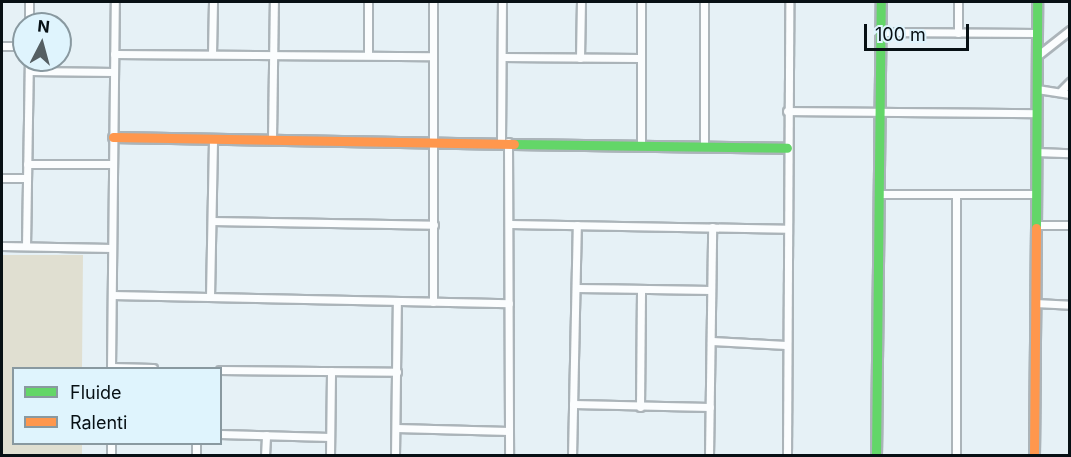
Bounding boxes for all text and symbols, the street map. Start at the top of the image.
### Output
north arrow [12,12,72,72]
scale bar [867,12,972,50]
text: N [37,16,51,37]
text: 100 m [875,24,926,45]
legend [12,367,222,445]
text: Fluide [70,382,122,403]
text: Ralenti [70,412,127,433]

